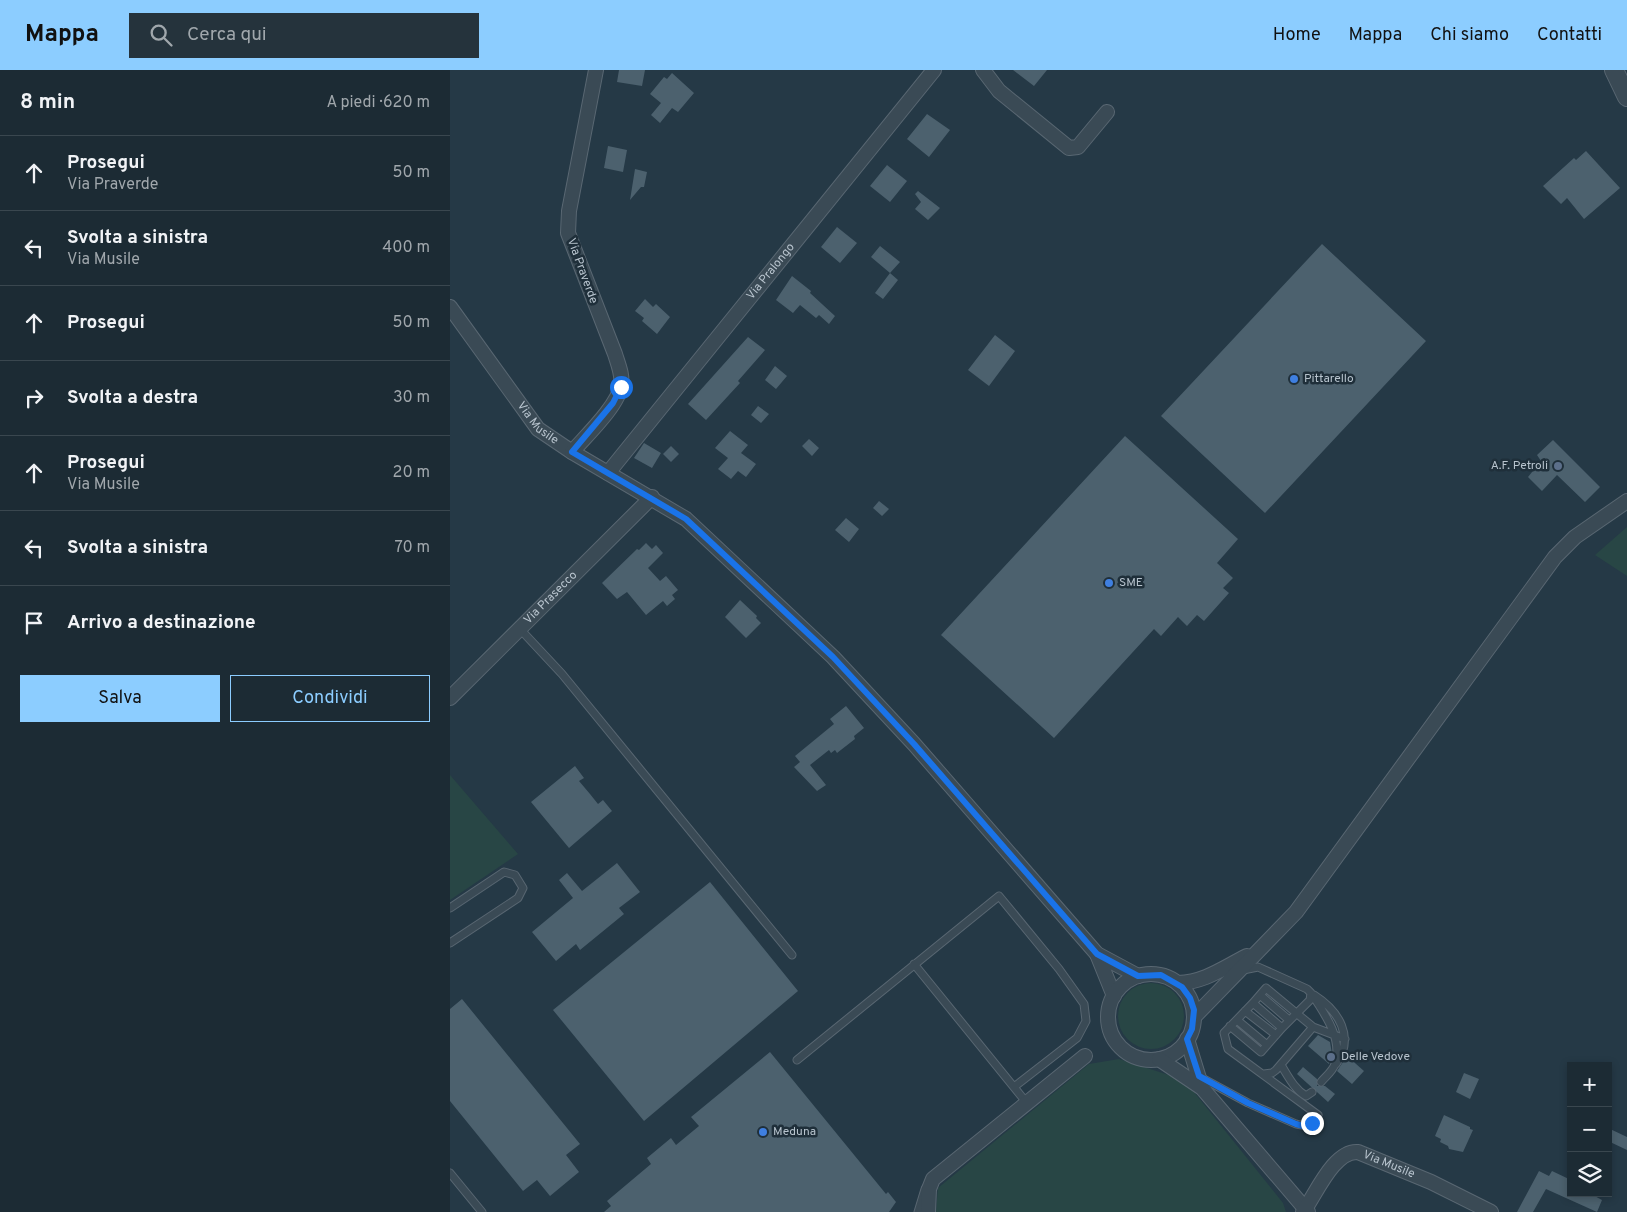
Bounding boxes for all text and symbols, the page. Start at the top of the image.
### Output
search box [129,13,479,58]
text: Mappa [25,20,99,50]
icon: search [147,21,175,49]
text: Cerca qui [187,23,267,47]
text: Home [1273,24,1321,47]
text: Mappa [1349,24,1402,47]
text: Chi siamo [1430,24,1509,47]
text: Contatti [1537,24,1602,47]
text: 8 min [20,89,75,116]
text: A piedi · 620 m [327,93,430,113]
text: Prosegui [67,151,145,175]
icon: ahead [20,159,48,187]
text: 50 m [393,163,430,183]
text: Via Praverde [67,175,158,195]
text: Svolta a sinistra [67,226,208,250]
icon: left [20,234,48,262]
street label: Via Praverde [563,236,601,306]
text: 400 m [382,238,430,258]
street label: Via Pralongo [743,240,799,303]
text: Via Musile [67,250,140,270]
icon: ahead [20,309,48,337]
text: Prosegui [67,311,145,335]
text: 50 m [393,313,430,333]
place label: Pittarello [1304,371,1354,387]
marker: Pittarello [1288,373,1300,385]
route start [610,376,633,399]
icon: right [20,384,48,412]
text: Svolta a destra [67,386,198,410]
text: 30 m [393,388,430,408]
street label: Via Musile [513,399,562,448]
text: Prosegui [67,451,145,475]
place label: A.F. Petroli [1491,458,1548,474]
icon: ahead [20,459,48,487]
marker: A.F. Petroli [1552,460,1564,472]
text: 20 m [393,463,430,483]
text: Via Musile [67,475,140,495]
icon: left [20,534,48,562]
text: Svolta a sinistra [67,536,208,560]
text: 70 m [395,538,430,558]
street label: Via Prasecco [520,567,581,628]
place label: SME [1119,575,1143,591]
marker: SME [1103,577,1115,589]
icon: arrive [20,609,48,637]
text: Arrivo a destinazione [67,611,256,635]
button: Salva [20,675,220,722]
button: Condividi [230,675,430,722]
place label: Delle Vedove [1341,1049,1410,1065]
marker: Delle Vedove [1325,1051,1337,1063]
map controls [1567,1062,1612,1197]
button: + [1567,1062,1612,1107]
button: − [1567,1107,1612,1152]
route end [1301,1112,1324,1135]
place label: Meduna [773,1124,816,1140]
marker: Meduna [757,1126,769,1138]
street label: Via Musile [1360,1147,1417,1182]
button: layers [1567,1152,1612,1197]

